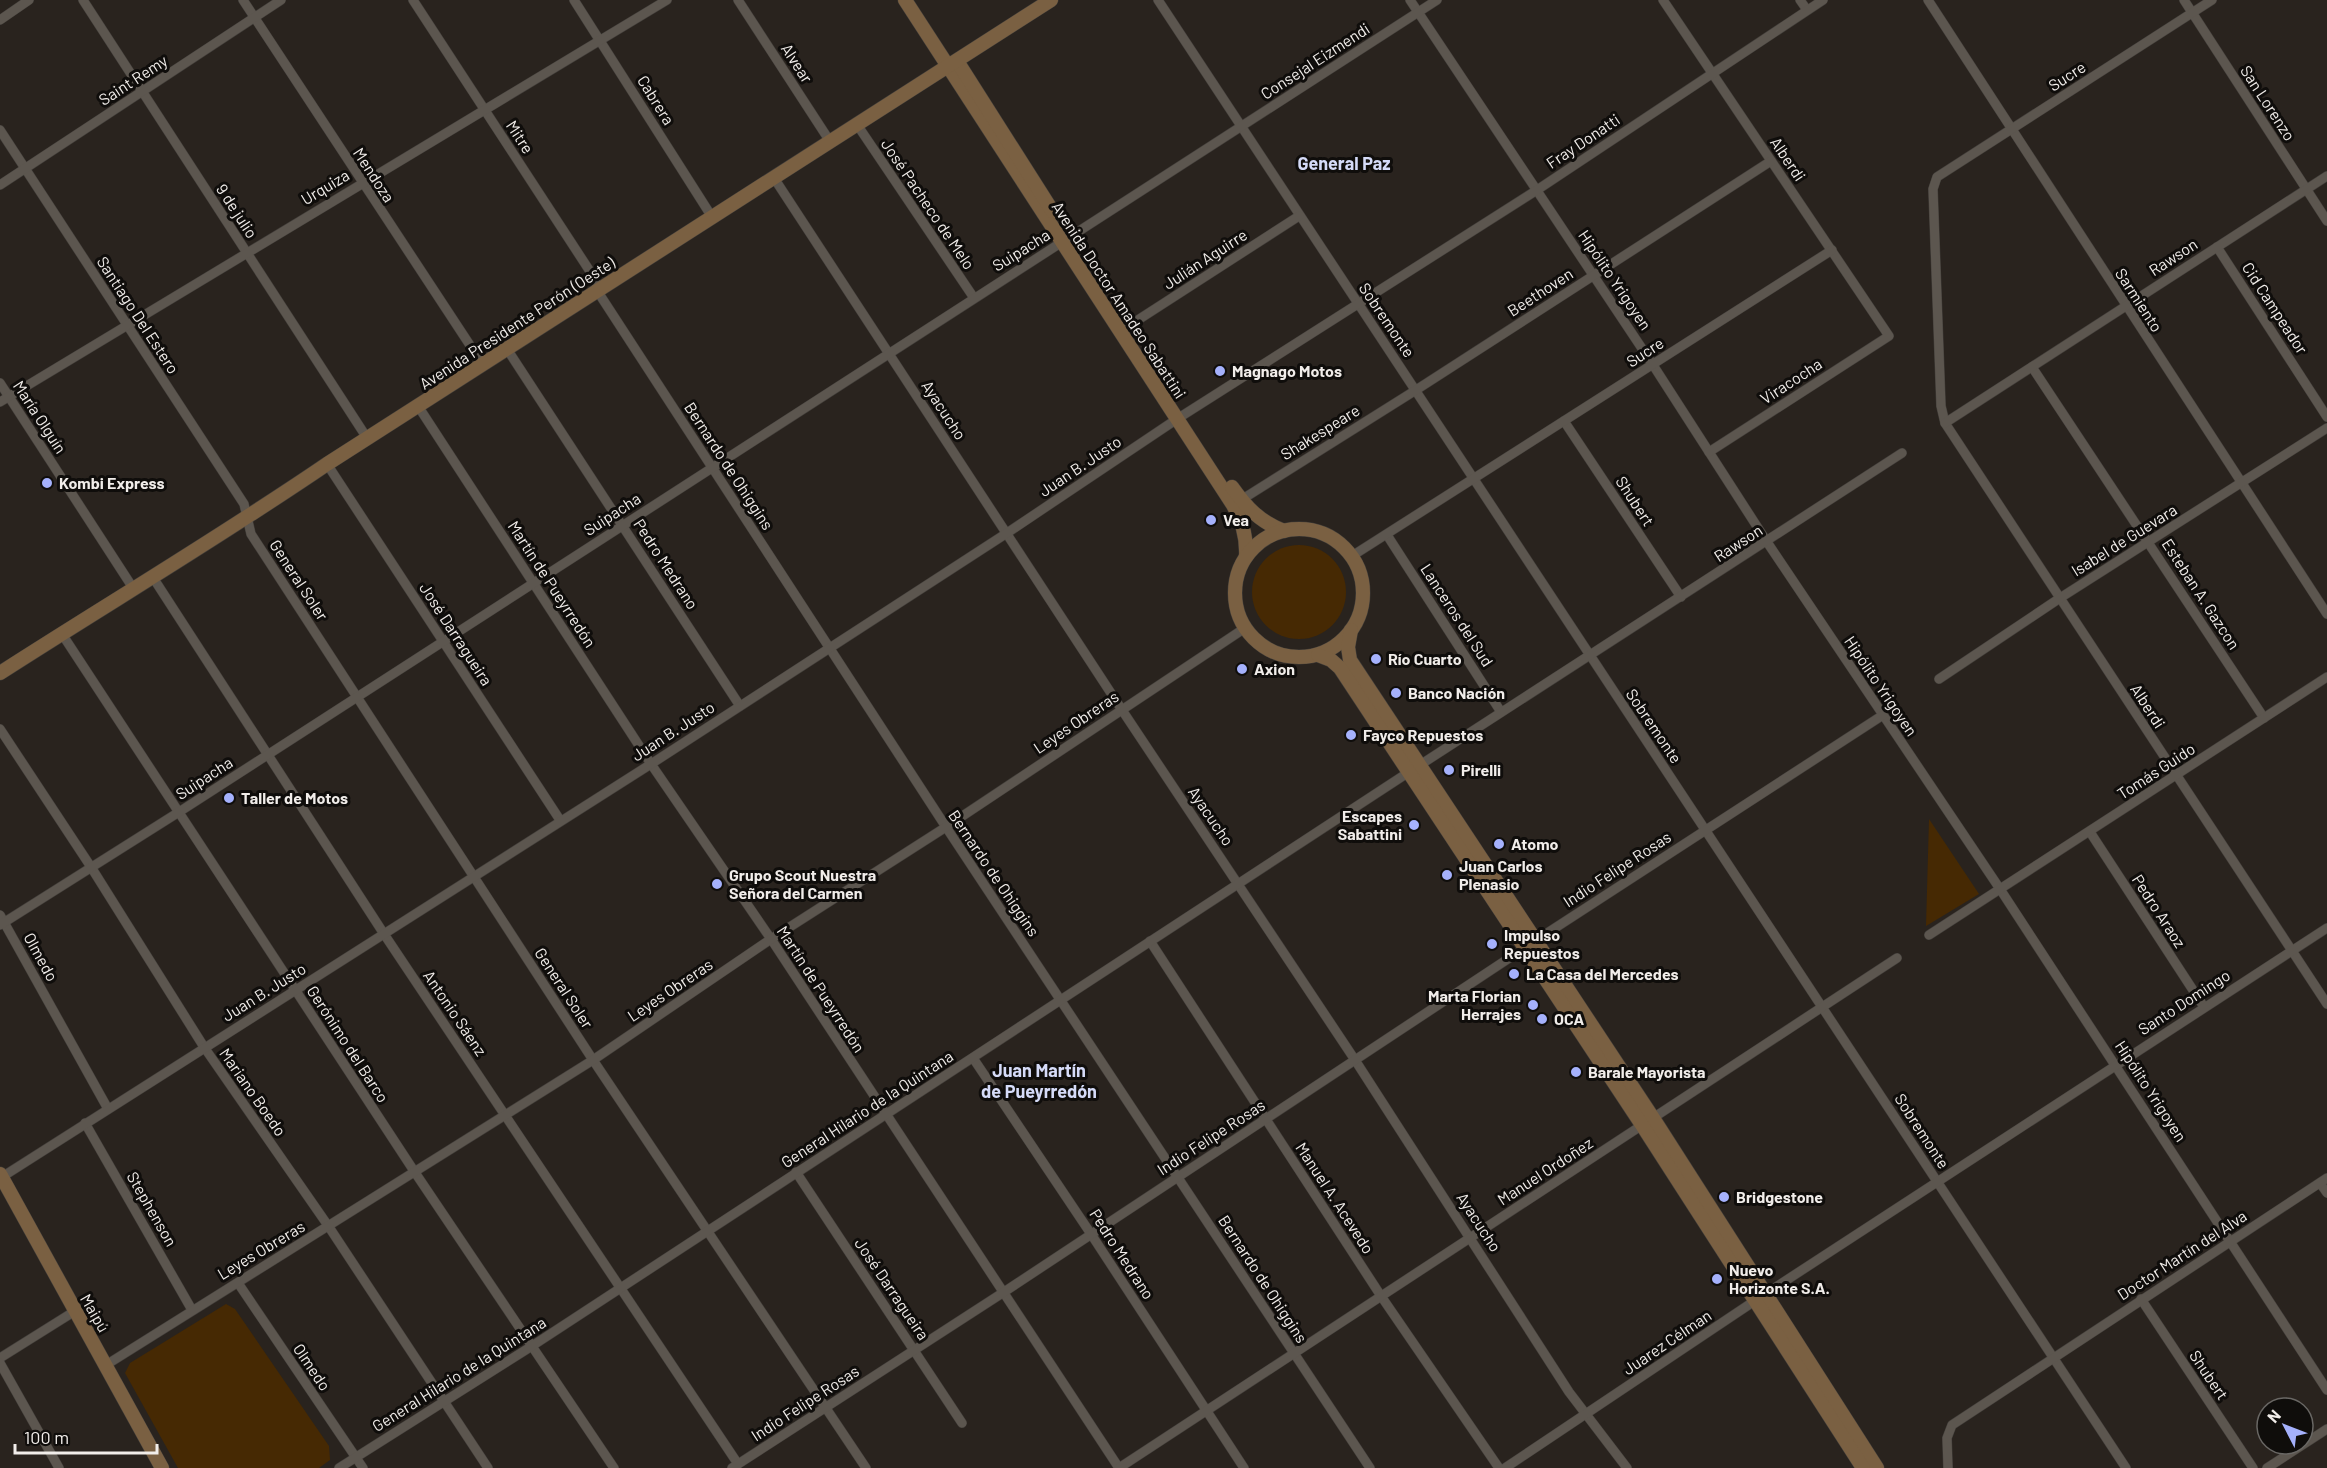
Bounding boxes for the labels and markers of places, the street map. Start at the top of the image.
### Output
place label: Magnago Motos [1232,361,1342,380]
marker: Magnago Motos [1213,364,1227,378]
place label: Kombi Express [59,473,165,492]
marker: Kombi Express [40,476,54,490]
place label: Vea [1223,510,1249,529]
marker: Vea [1204,513,1218,527]
place label: Río Cuarto [1388,649,1462,668]
marker: Río Cuarto [1369,652,1383,666]
place label: Axion [1254,659,1295,678]
marker: Axion [1235,662,1249,676]
place label: Banco Nación [1408,683,1505,702]
marker: Banco Nación [1389,686,1403,700]
place label: Fayco Repuestos [1363,725,1483,744]
marker: Fayco Repuestos [1344,728,1358,742]
place label: Pirelli [1461,760,1501,779]
marker: Pirelli [1442,763,1456,777]
place label: Taller de Motos [241,788,348,807]
marker: Taller de Motos [222,791,236,805]
place label: Escapes Sabattini [1338,806,1402,843]
marker: Escapes Sabattini [1407,818,1421,832]
place label: Atomo [1511,834,1558,853]
marker: Atomo [1492,837,1506,851]
place label: Juan Carlos Plenasio [1459,856,1543,893]
place label: Grupo Scout Nuestra Señora del Carmen [729,865,876,902]
marker: Juan Carlos Plenasio [1440,868,1454,882]
marker: Grupo Scout Nuestra Señora del Carmen [710,877,724,891]
place label: Impulso Repuestos [1504,925,1580,962]
marker: Impulso Repuestos [1485,937,1499,951]
place label: La Casa del Mercedes [1526,964,1679,983]
marker: La Casa del Mercedes [1507,967,1521,981]
place label: Marta Florian Herrajes [1428,986,1521,1023]
marker: Marta Florian Herrajes [1526,998,1540,1012]
place label: OCA [1554,1009,1584,1028]
marker: OCA [1535,1012,1549,1026]
place label: Barale Mayorista [1588,1062,1706,1081]
marker: Barale Mayorista [1569,1065,1583,1079]
place label: Bridgestone [1736,1187,1823,1206]
marker: Bridgestone [1717,1190,1731,1204]
place label: Nuevo Horizonte S.A. [1729,1260,1830,1297]
marker: Nuevo Horizonte S.A. [1710,1272,1724,1286]

